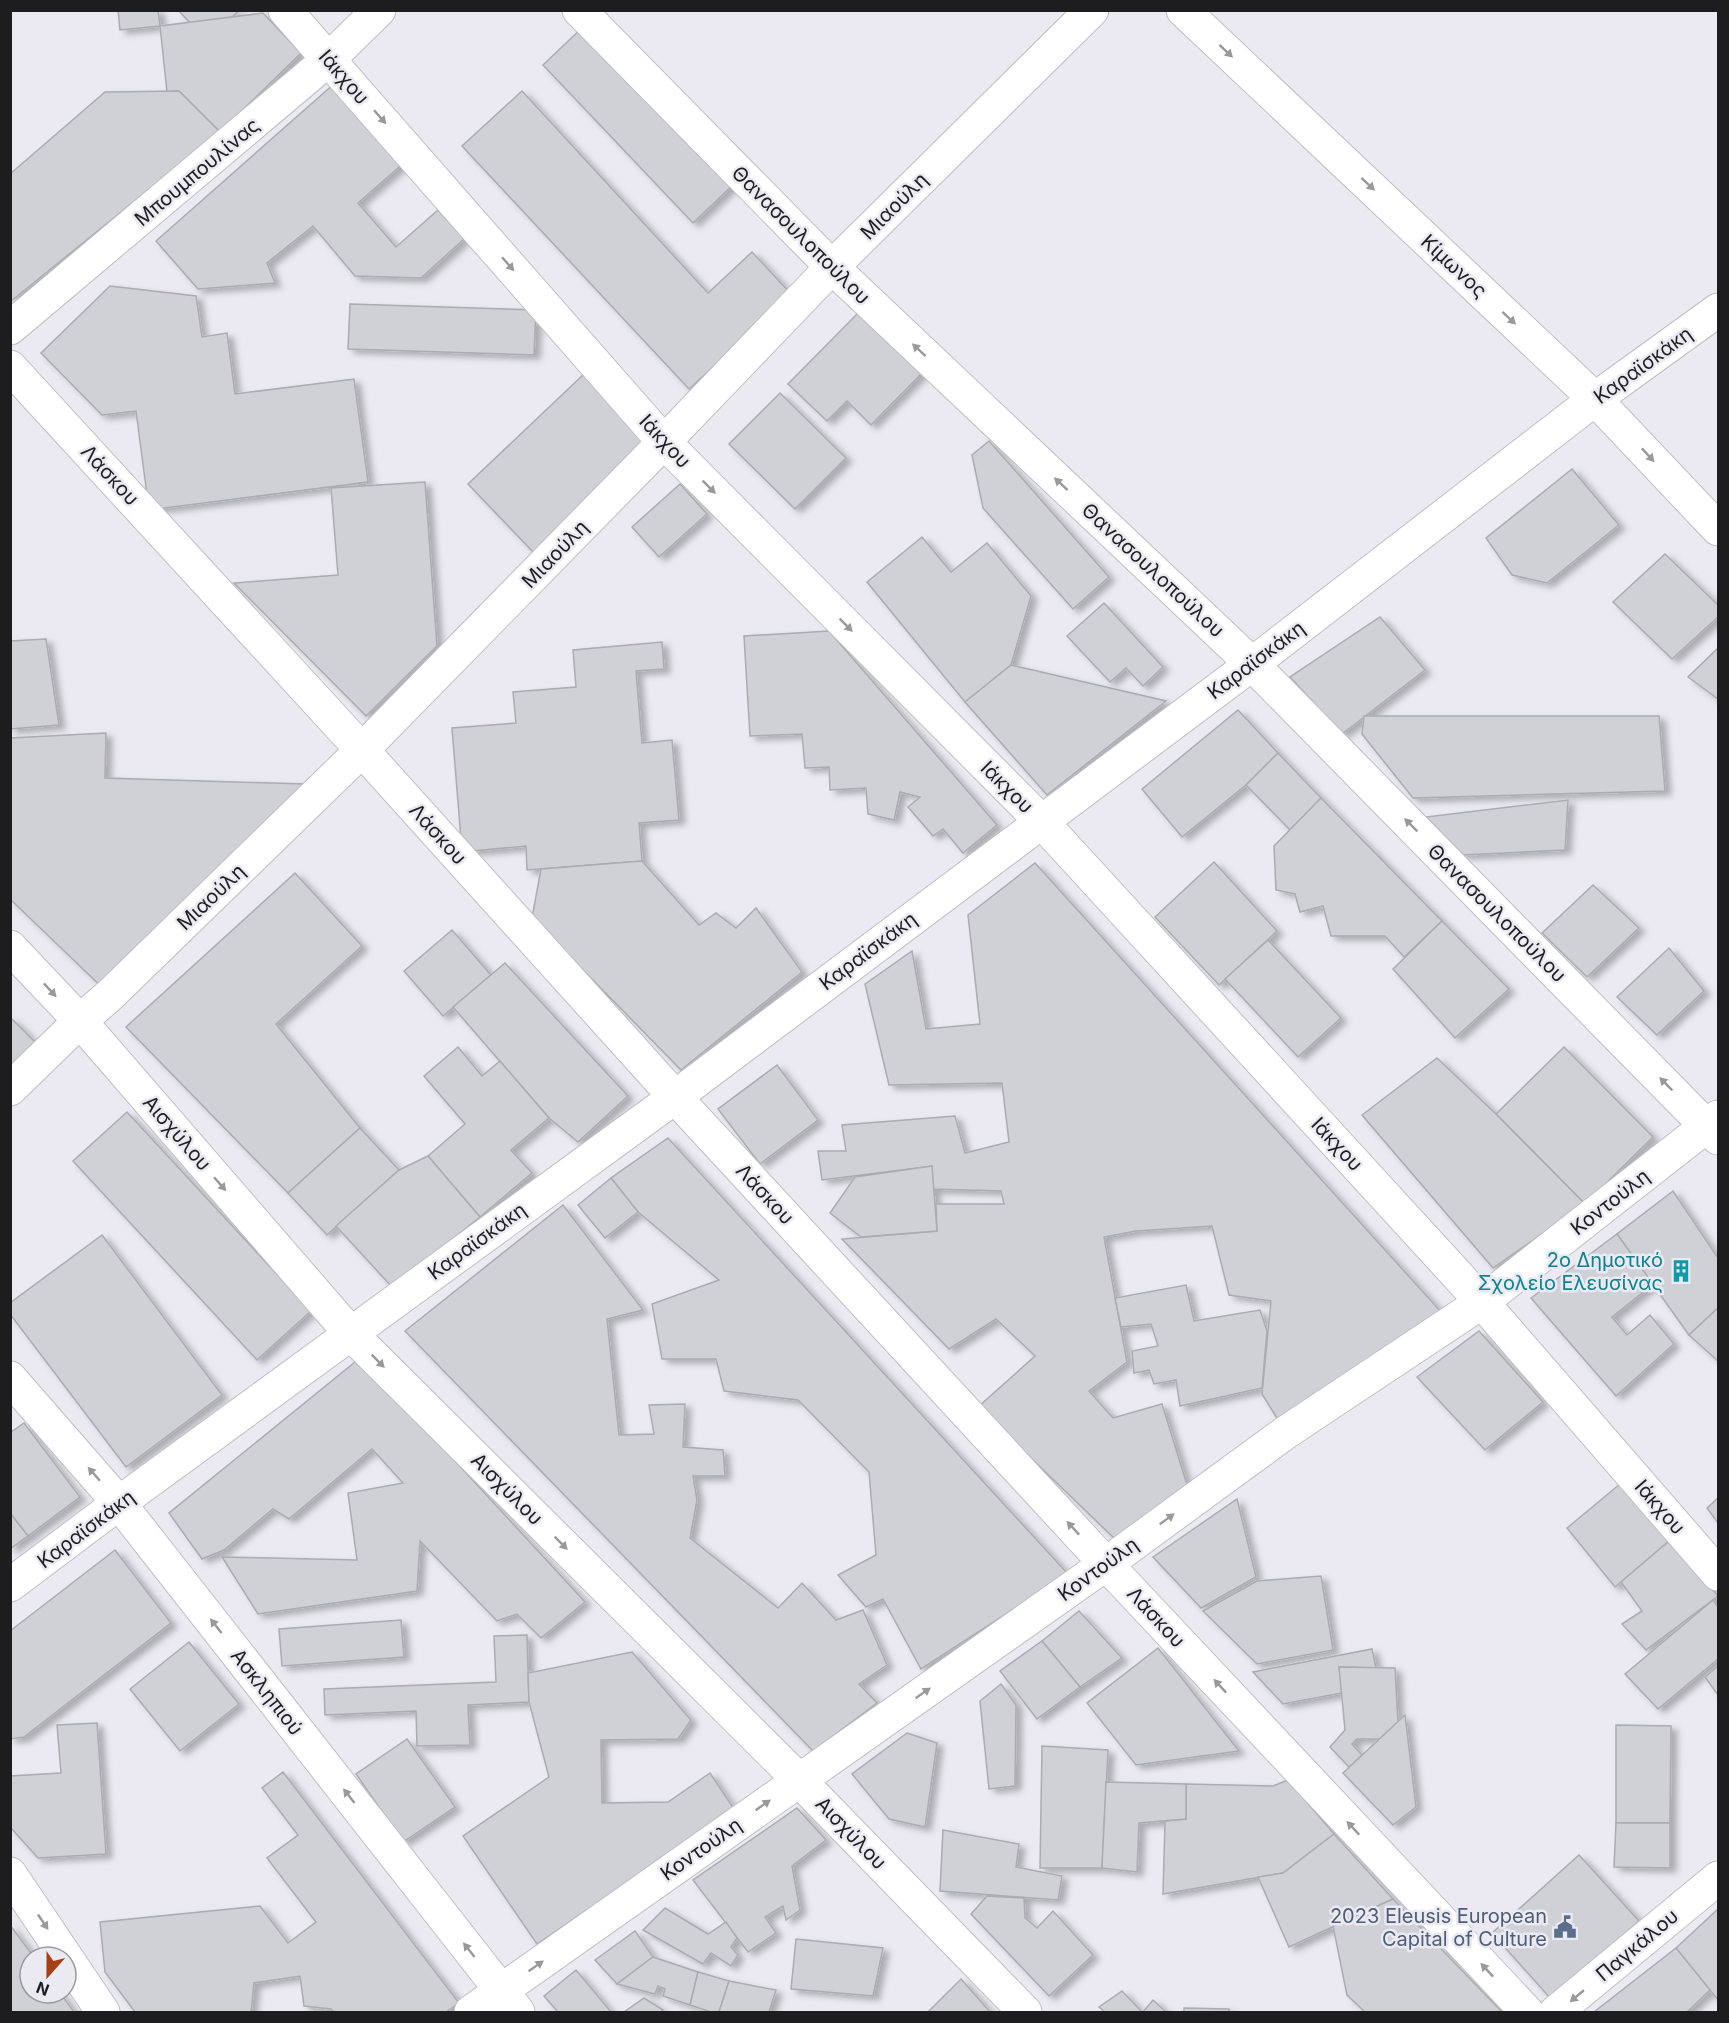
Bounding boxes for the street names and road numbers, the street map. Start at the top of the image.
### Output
street label: Ιάκχου [314,45,374,109]
street label: Μπουμπουλίνας [130,113,264,231]
street label: Θανασουλοπούλου [727,161,875,309]
street label: Μιαούλη [855,167,933,245]
street label: Κίμωνος [1416,229,1492,303]
street label: Καραϊσκάκη [1589,321,1697,409]
street label: Ιάκχου [634,409,696,473]
street label: Λάσκου [76,440,144,510]
street label: Θανασουλοπούλου [1077,498,1229,642]
street label: Μιαούλη [517,515,593,593]
street label: Καραϊσκάκη [1203,616,1309,704]
street label: Ιάκχου [976,756,1038,818]
street label: Λάσκου [404,799,472,869]
street label: Θανασουλοπούλου [1423,839,1571,987]
street label: Μιαούλη [172,859,250,935]
street label: Καραϊσκάκη [815,907,921,995]
street label: Αισχύλου [138,1091,216,1175]
street label: Ιάκχου [1306,1112,1368,1176]
street label: Λάσκου [731,1159,799,1229]
street label: Κοντούλη [1566,1164,1654,1240]
street label: Καραϊσκάκη [423,1197,531,1285]
street label: Αισχύλου [466,1448,548,1530]
street label: Ιάκχου [1630,1475,1690,1539]
street label: Καραϊσκάκη [33,1485,139,1573]
street label: Κοντούλη [1053,1532,1143,1606]
street label: Λάσκου [1122,1582,1190,1652]
street label: Ασκληπιού [226,1644,308,1740]
street label: Αισχύλου [811,1792,891,1874]
street label: Κοντούλη [656,1812,746,1886]
street label: Παγκάλου [1591,1904,1683,1986]

